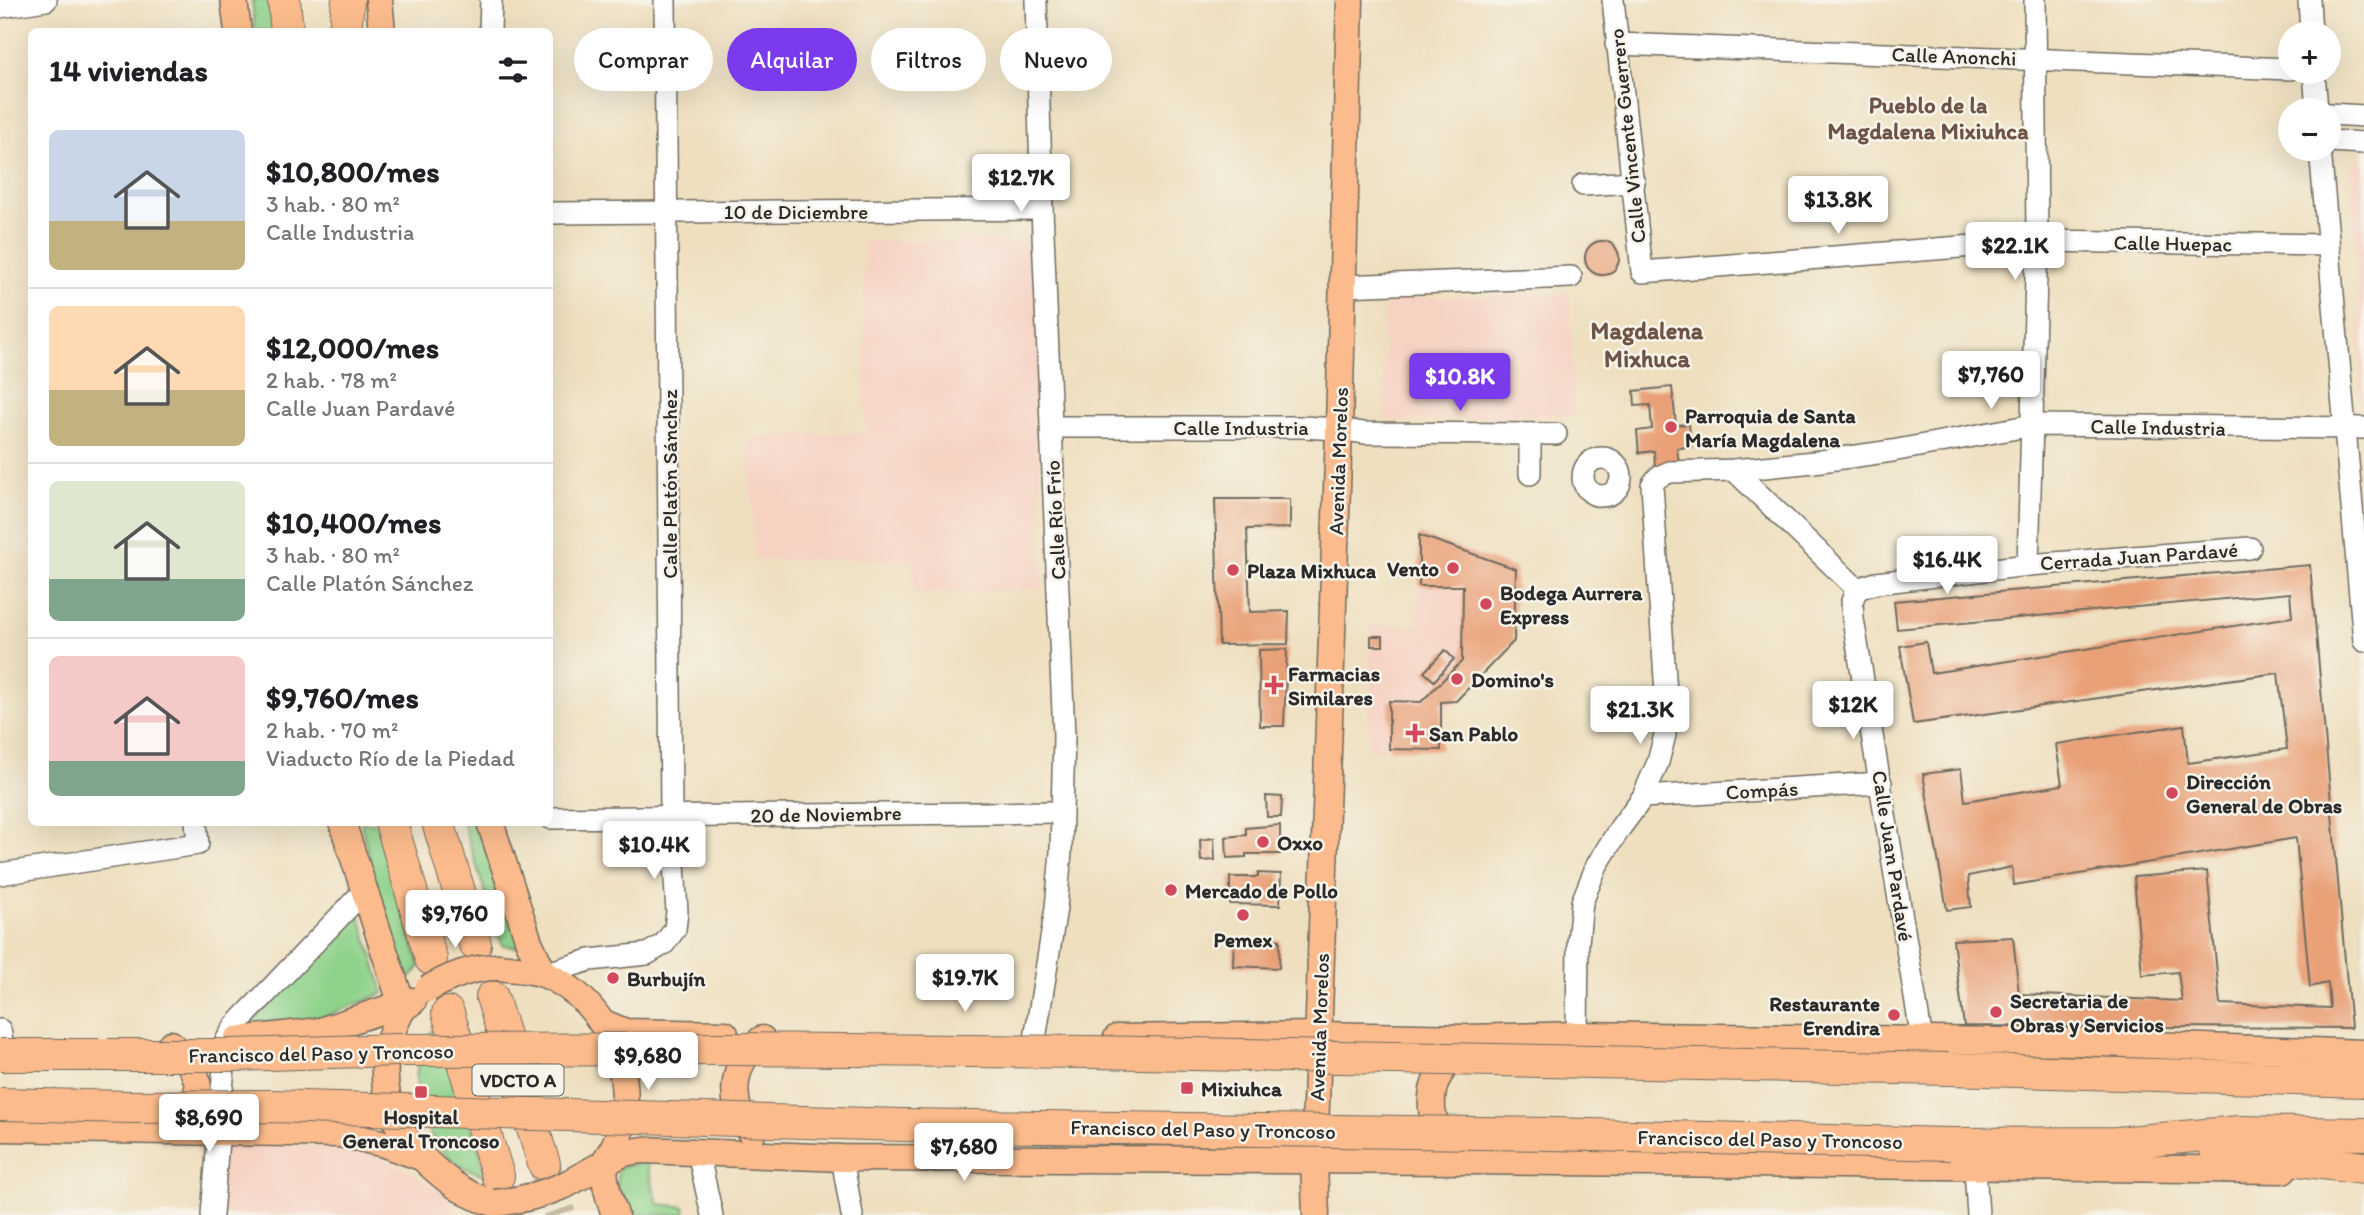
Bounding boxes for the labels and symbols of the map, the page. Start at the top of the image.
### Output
street label: Calle Vincente Guerrero [1603,27,1651,245]
street label: Calle Anonchi [1891,41,2017,71]
district label: Pueblo de la Magdalena Mixiuhca [1828,91,2029,145]
pin: $12.7K [964,154,1078,214]
pin: $13.8K [1781,176,1895,236]
street label: 10 de Diciembre [724,199,868,224]
pin: $22.1K [1958,222,2072,282]
street label: Calle Huepac [2114,229,2233,257]
district label: Magdalena Mixhuca [1591,316,1704,373]
pin: $7,760 [1934,352,2048,411]
pin: $10.8K [1403,354,1517,413]
street label: Avenida Morelos [1323,387,1353,535]
street label: Calle Platón Sánchez [657,389,682,579]
place label: Parroquia de Santa María Magdalena [1685,403,1856,453]
street label: Calle Industria [2090,413,2226,441]
street label: Calle Industria [1173,415,1309,440]
marker: Parroquia de Santa María Magdalena [1663,419,1679,435]
street label: Calle Río Frío [1039,459,1071,581]
pin: $16.4K [1890,536,2004,596]
street label: Cerrada Juan Pardavé [2039,537,2239,575]
place label: Vento [1387,556,1439,581]
place label: Plaza Mixhuca [1247,558,1377,583]
marker: Vento [1445,560,1461,576]
marker: Plaza Mixhuca [1225,562,1241,578]
place label: Bodega Aurrera Express [1500,580,1644,630]
marker: Bodega Aurrera Express [1478,596,1494,612]
place label: Farmacias Similares [1288,661,1380,710]
place label: Domino's [1471,667,1554,692]
marker: Domino's [1449,671,1465,687]
marker: Farmacias Similares [1266,677,1282,693]
pin: $12K [1812,682,1894,741]
pin: $21.3K [1583,686,1697,746]
place label: San Pablo [1429,721,1519,746]
marker: San Pablo [1407,725,1423,741]
street label: Calle Juan Pardavé [1867,769,1919,943]
place label: Dirección General de Obras [2186,769,2342,818]
street label: Compás [1725,776,1799,804]
marker: Dirección General de Obras [2164,785,2180,801]
street label: 20 de Noviembre [750,800,902,828]
pin: $10.4K [597,822,711,881]
place label: Oxxo [1277,830,1323,855]
marker: Oxxo [1255,834,1271,850]
place label: Mercado de Pollo [1185,878,1338,903]
marker: Mercado de Pollo [1163,882,1179,898]
pin: $9,760 [398,890,512,950]
marker: Pemex [1235,907,1251,923]
place label: Pemex [1214,927,1273,952]
street label: Avenida Morelos [1304,953,1334,1101]
pin: $19.7K [908,954,1022,1014]
place label: Burbujín [627,966,705,992]
marker: Burbujín [605,970,621,986]
place label: Secretaria de Obras y Servicios [2010,988,2164,1038]
place label: Restaurante Erendira [1769,991,1881,1040]
marker: Secretaria de Obras y Servicios [1988,1004,2004,1020]
marker: Restaurante Erendira [1886,1007,1902,1023]
pin: $9,680 [591,1032,705,1092]
street label: Francisco del Paso y Troncoso [188,1038,454,1068]
road number: VDCTO A [472,1064,564,1096]
place label: Mixiuhca [1201,1076,1283,1101]
marker: Mixiuhca [1179,1080,1195,1096]
marker: Hospital General Troncoso [413,1084,429,1100]
pin: $8,690 [152,1094,266,1154]
place label: Hospital General Troncoso [343,1104,500,1153]
street label: Francisco del Paso y Troncoso [1070,1114,1336,1144]
pin: $7,680 [907,1124,1021,1183]
street label: Francisco del Paso y Troncoso [1637,1124,1903,1154]

